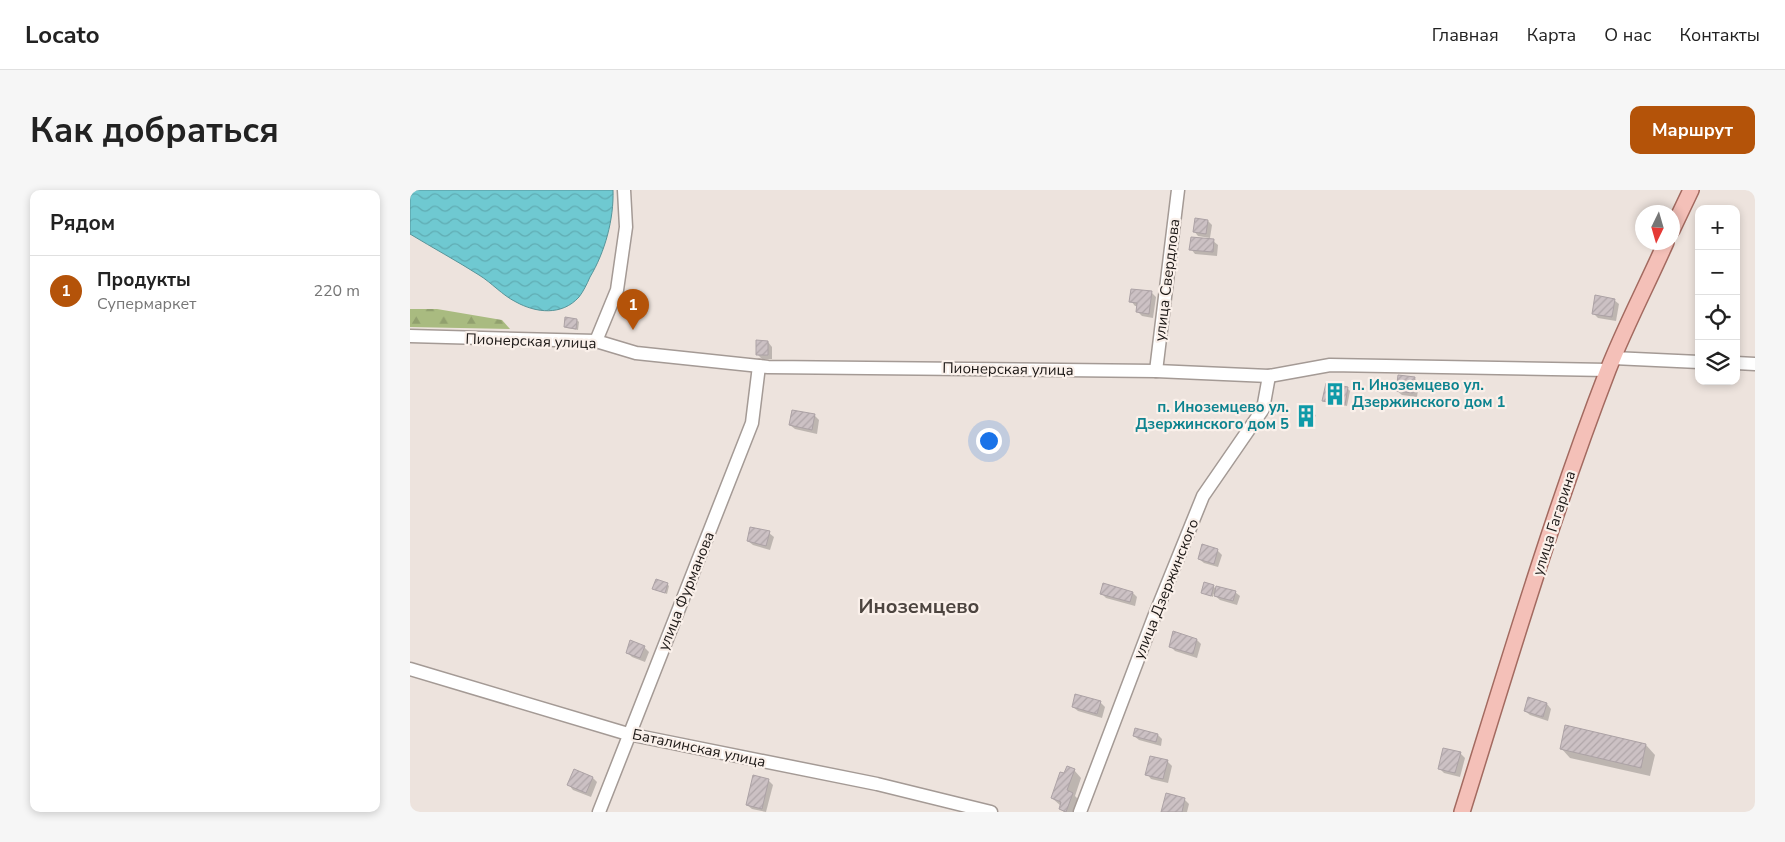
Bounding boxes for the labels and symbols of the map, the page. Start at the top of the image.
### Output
north arrow [1635,205,1680,250]
street label: улица Свердлова [1150,218,1184,342]
pin: 1 [617,289,649,330]
street label: Пионерская улица [465,329,597,353]
street label: Пионерская улица [942,358,1074,380]
place label: п. Иноземцево ул. Дзержинского дом 1 [1352,375,1506,412]
building icon: п. Иноземцево ул. Дзержинского дом 1 [1322,381,1348,407]
place label: п. Иноземцево ул. Дзержинского дом 5 [1135,397,1289,434]
building icon: п. Иноземцево ул. Дзержинского дом 5 [1293,403,1319,429]
your location [976,428,1002,454]
street label: улица Гагарина [1528,468,1580,578]
street label: улица Дзержинского [1129,516,1203,662]
street label: улица Фурманова [653,529,719,653]
district label: Иноземцево [859,593,979,620]
street label: Баталинская улица [631,724,767,772]

